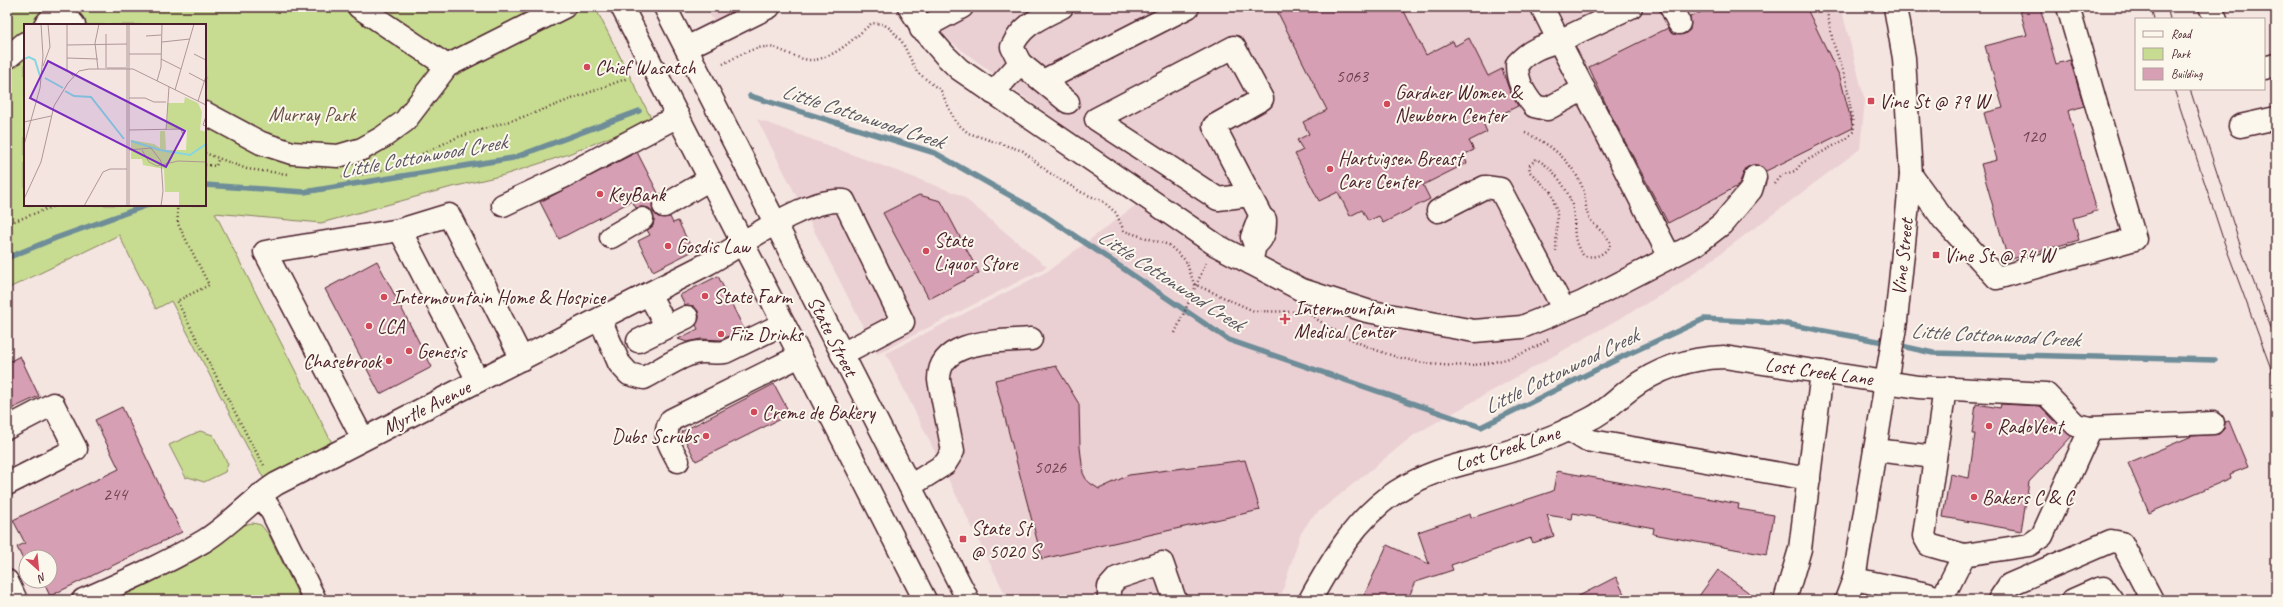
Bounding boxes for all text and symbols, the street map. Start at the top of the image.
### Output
legend [2135,18,2265,90]
inset map [24,24,206,206]
text: Road [2171,26,2193,42]
text: Park [2171,46,2192,62]
place label: Chief Wasatch [595,55,696,80]
marker: Chief Wasatch [582,62,592,72]
house number: 5063 [1336,65,1370,87]
text: Building [2171,66,2203,82]
water label: Little Cottonwood Creek [779,78,950,155]
place label: Gardner Women & Newborn Center [1395,80,1524,128]
place label: Vine St @ 79 W [1879,89,1993,114]
marker: Vine St @ 79 W [1866,96,1876,106]
marker: Gardner Women & Newborn Center [1382,99,1392,109]
park label: Murray Park [269,102,357,127]
house number: 120 [2021,125,2047,147]
water label: Little Cottonwood Creek [338,128,511,183]
place label: Hartvigsen Breast Care Center [1338,146,1465,194]
marker: Hartvigsen Breast Care Center [1325,164,1335,174]
place label: KeyBank [608,182,667,207]
marker: KeyBank [595,189,605,199]
street label: Vine Street [1886,215,1919,297]
water label: Little Cottonwood Creek [1093,223,1251,339]
place label: State Liquor Store [934,228,1019,276]
place label: Gosdis Law [676,234,752,259]
marker: Gosdis Law [663,241,673,251]
place label: Vine St @ 74 W [1944,243,2058,268]
marker: State Liquor Store [921,246,931,256]
marker: Vine St @ 74 W [1931,250,1941,260]
place label: State Farm [713,284,794,309]
place label: Intermountain Home & Hospice [392,285,607,310]
marker: State Farm [700,291,710,301]
marker: Intermountain Home & Hospice [379,292,389,302]
street label: State Street [802,292,864,383]
place label: Intermountain Medical Center [1294,296,1397,344]
marker: Intermountain Medical Center [1279,313,1291,325]
place label: LCA [377,314,405,339]
water label: Little Cottonwood Creek [1910,318,2083,353]
marker: LCA [364,321,374,331]
water label: Little Cottonwood Creek [1480,321,1645,420]
place label: Fiiz Drinks [729,322,805,347]
marker: Fiiz Drinks [716,329,726,339]
place label: Genesis [417,339,468,364]
marker: Genesis [404,346,414,356]
place label: Chasebrook [303,349,383,374]
street label: Lost Creek Lane [1763,352,1876,392]
marker: Chasebrook [384,356,394,366]
street label: Myrtle Avenue [378,374,476,440]
place label: Creme de Bakery [762,400,877,425]
marker: Creme de Bakery [749,407,759,417]
place label: RadoVent [1997,414,2066,439]
street label: Lost Creek Lane [1452,419,1564,477]
marker: RadoVent [1984,421,1994,431]
place label: Dubs Scrubs [612,424,700,449]
marker: Dubs Scrubs [701,431,711,441]
house number: 5026 [1034,456,1067,478]
house number: 244 [103,483,129,505]
place label: Bakers C & C [1982,485,2076,510]
marker: Bakers C & C [1969,492,1979,502]
place label: State St @ 5020 S [971,516,1044,564]
marker: State St @ 5020 S [958,534,968,544]
north arrow [18,549,58,589]
text: N [34,570,49,587]

